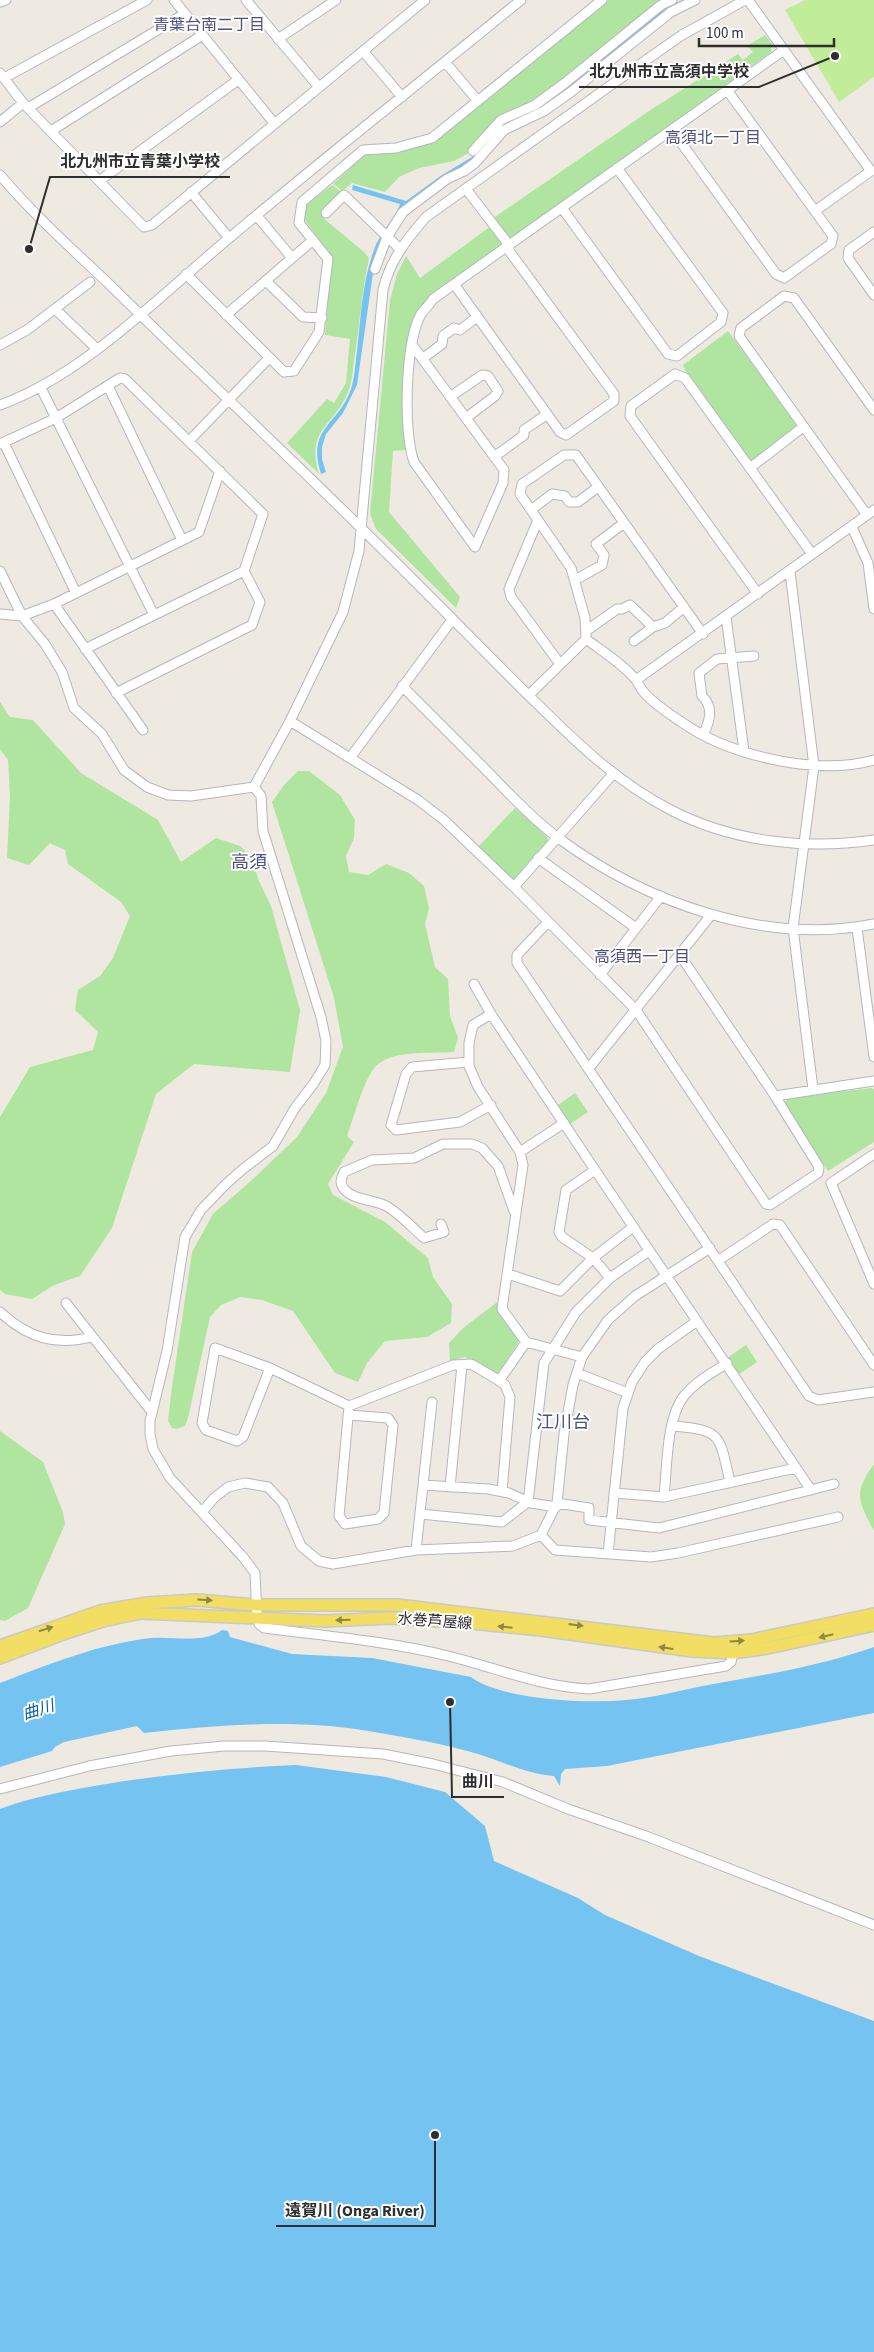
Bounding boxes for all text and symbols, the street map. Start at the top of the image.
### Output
district label: 青葉台南二丁目 [153,14,265,36]
scale bar [699,15,834,47]
text: 100 m [706,23,744,44]
callout: 北九州市立高須中学校 [579,56,759,87]
text: 北九州市立高須中学校 [589,61,749,83]
district label: 高須北一丁目 [665,127,761,149]
callout: 北九州市立青葉小学校 [50,146,230,177]
text: 北九州市立青葉小学校 [60,151,220,173]
district label: 高須 [231,850,267,875]
district label: 高須西一丁目 [594,946,690,968]
district label: 江川台 [536,1410,590,1435]
one-way arrow [197,1597,213,1605]
street label: 水巻芦屋線 [397,1608,473,1635]
one-way arrow [334,1616,350,1624]
one-way arrow [568,1621,584,1629]
one-way arrow [496,1623,512,1631]
one-way arrow [38,1624,53,1632]
one-way arrow [819,1632,834,1640]
one-way arrow [729,1637,745,1645]
one-way arrow [658,1644,674,1652]
water label: 曲川 [20,1694,59,1725]
callout: 曲川 [452,1766,504,1797]
text: 曲川 [462,1771,494,1793]
callout: 遠賀川 (Onga River) [276,2195,435,2226]
text: 遠賀川 (Onga River) [285,2200,425,2222]

